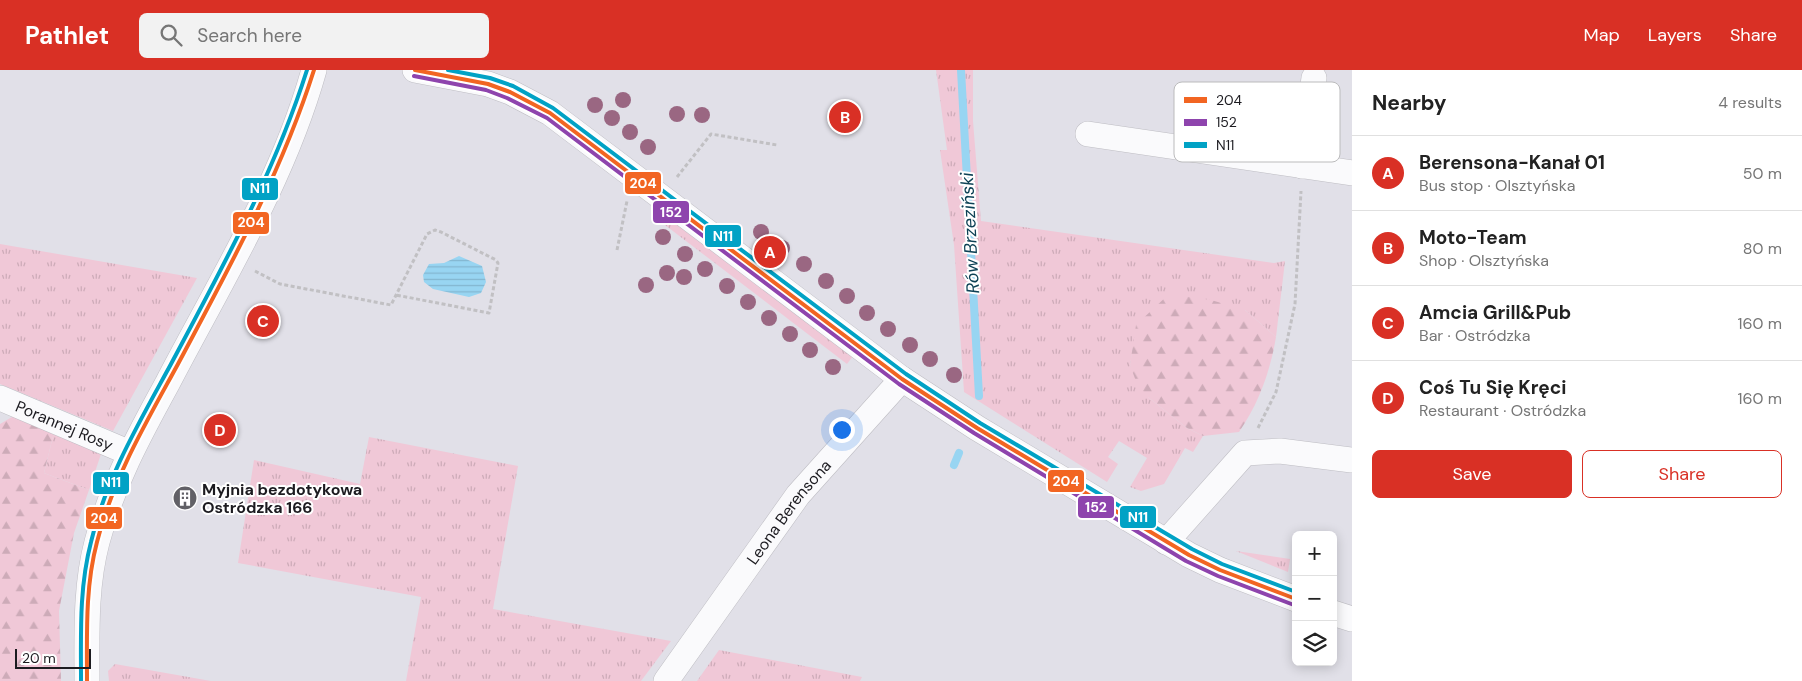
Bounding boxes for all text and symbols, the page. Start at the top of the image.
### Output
search box [139,13,489,58]
text: Pathlet [25,20,109,51]
icon: search [157,21,185,49]
text: Search here [197,23,302,48]
text: Map [1584,23,1620,47]
text: Layers [1648,23,1702,47]
text: Share [1730,23,1777,47]
legend [1174,82,1340,162]
text: Nearby [1372,89,1446,117]
text: 204 [1216,91,1242,109]
text: 4 results [1718,92,1782,113]
pin: B [829,98,861,136]
text: 152 [1216,113,1237,131]
text: N11 [1216,136,1234,154]
text: Berensona-Kanał 01 [1419,150,1605,175]
text: A [1382,163,1394,184]
text: 50 m [1743,163,1782,184]
line badge: 204 [624,171,662,195]
water label: Rów Brzeziński [955,171,985,294]
text: 204 [630,174,656,192]
text: Bus stop · Olsztyńska [1419,175,1575,196]
line badge: N11 [241,177,279,201]
text: N11 [250,179,270,197]
line badge: 152 [652,200,690,224]
text: 152 [660,203,682,221]
line badge: 204 [232,211,270,235]
text: 204 [238,213,264,231]
line badge: N11 [704,224,742,248]
text: Moto-Team [1419,225,1527,250]
text: N11 [713,227,733,245]
pin: A [754,233,786,271]
text: B [1383,238,1393,259]
text: 80 m [1743,238,1782,259]
text: Shop · Olsztyńska [1419,250,1549,271]
text: Amcia Grill&Pub [1419,300,1571,325]
pin: C [247,302,279,340]
text: C [1382,313,1394,334]
text: 160 m [1738,313,1782,334]
text: Bar · Ostródzka [1419,325,1530,346]
text: Coś Tu Się Kręci [1419,375,1567,400]
text: D [1382,388,1394,409]
text: 160 m [1738,388,1782,409]
street label: Porannej Rosy [12,396,116,456]
text: Restaurant · Ostródzka [1419,400,1586,421]
pin: D [204,411,236,449]
your location [829,417,855,443]
button: Save [1372,450,1572,498]
button: Share [1582,450,1782,498]
street label: Leona Berensona [742,455,836,569]
line badge: 204 [1047,469,1085,493]
line badge: N11 [92,471,130,495]
text: 204 [1053,472,1079,490]
text: N11 [101,473,121,491]
place label: Myjnia bezdotykowa Ostródzka 166 [202,479,362,518]
building icon: Myjnia bezdotykowa Ostródzka 166 [172,485,198,511]
line badge: 152 [1077,495,1115,519]
text: 152 [1085,498,1107,516]
line badge: N11 [1119,505,1157,529]
line badge: 204 [85,506,123,530]
text: N11 [1128,508,1148,526]
text: 204 [91,509,117,527]
map controls [1292,531,1337,666]
button: + [1292,531,1337,576]
button: − [1292,576,1337,621]
button: layers [1292,621,1337,666]
scale bar [15,646,91,669]
text: 20 m [22,649,56,667]

